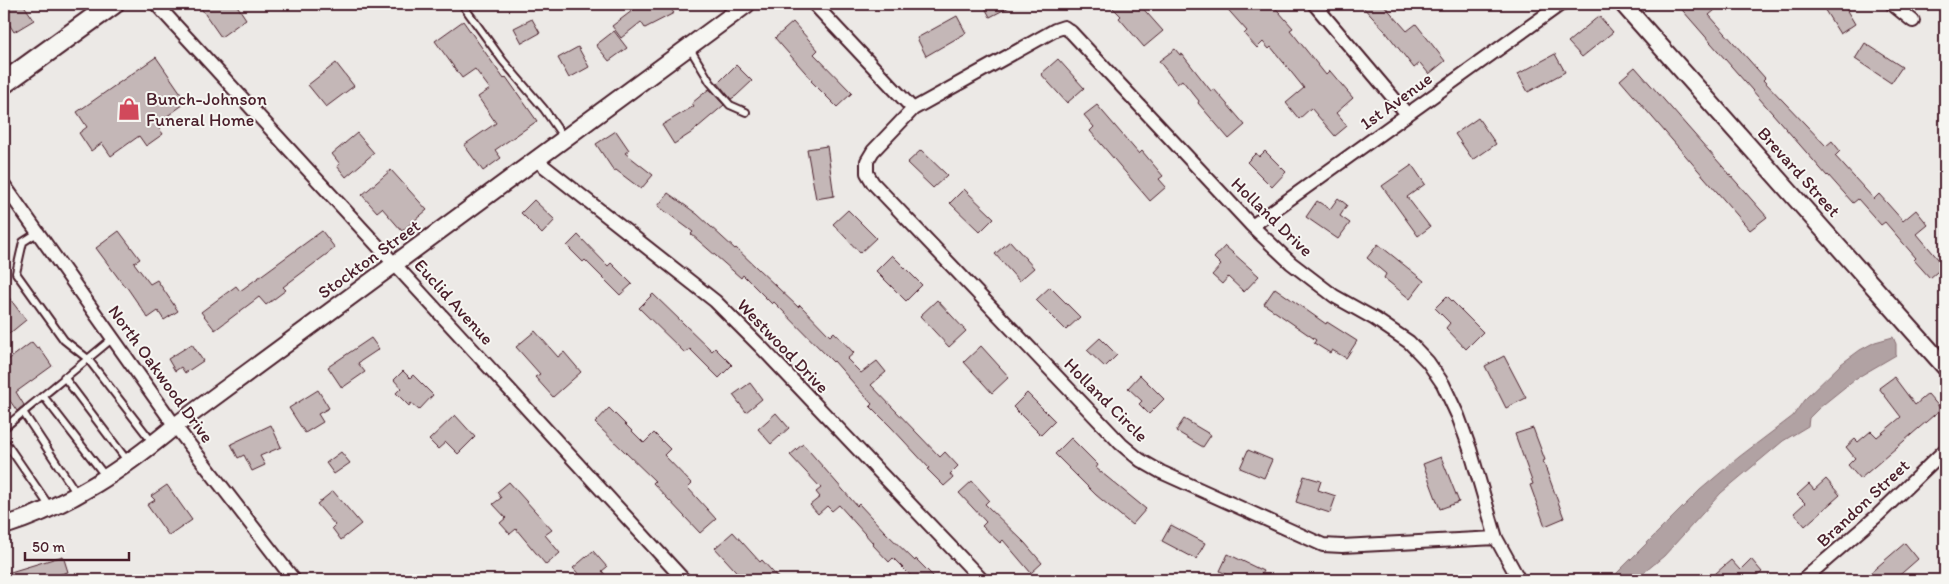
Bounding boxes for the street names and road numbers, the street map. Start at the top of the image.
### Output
street label: 1st Avenue [1355,67,1437,135]
street label: Brevard Street [1753,122,1845,222]
street label: Holland Drive [1227,173,1317,261]
street label: Stockton Street [314,214,425,304]
street label: Euclid Avenue [410,254,498,350]
street label: Westwood Drive [732,294,834,398]
street label: North Oakwood Drive [104,301,218,447]
street label: Holland Circle [1059,353,1153,447]
street label: Brandon Street [1812,454,1914,552]

